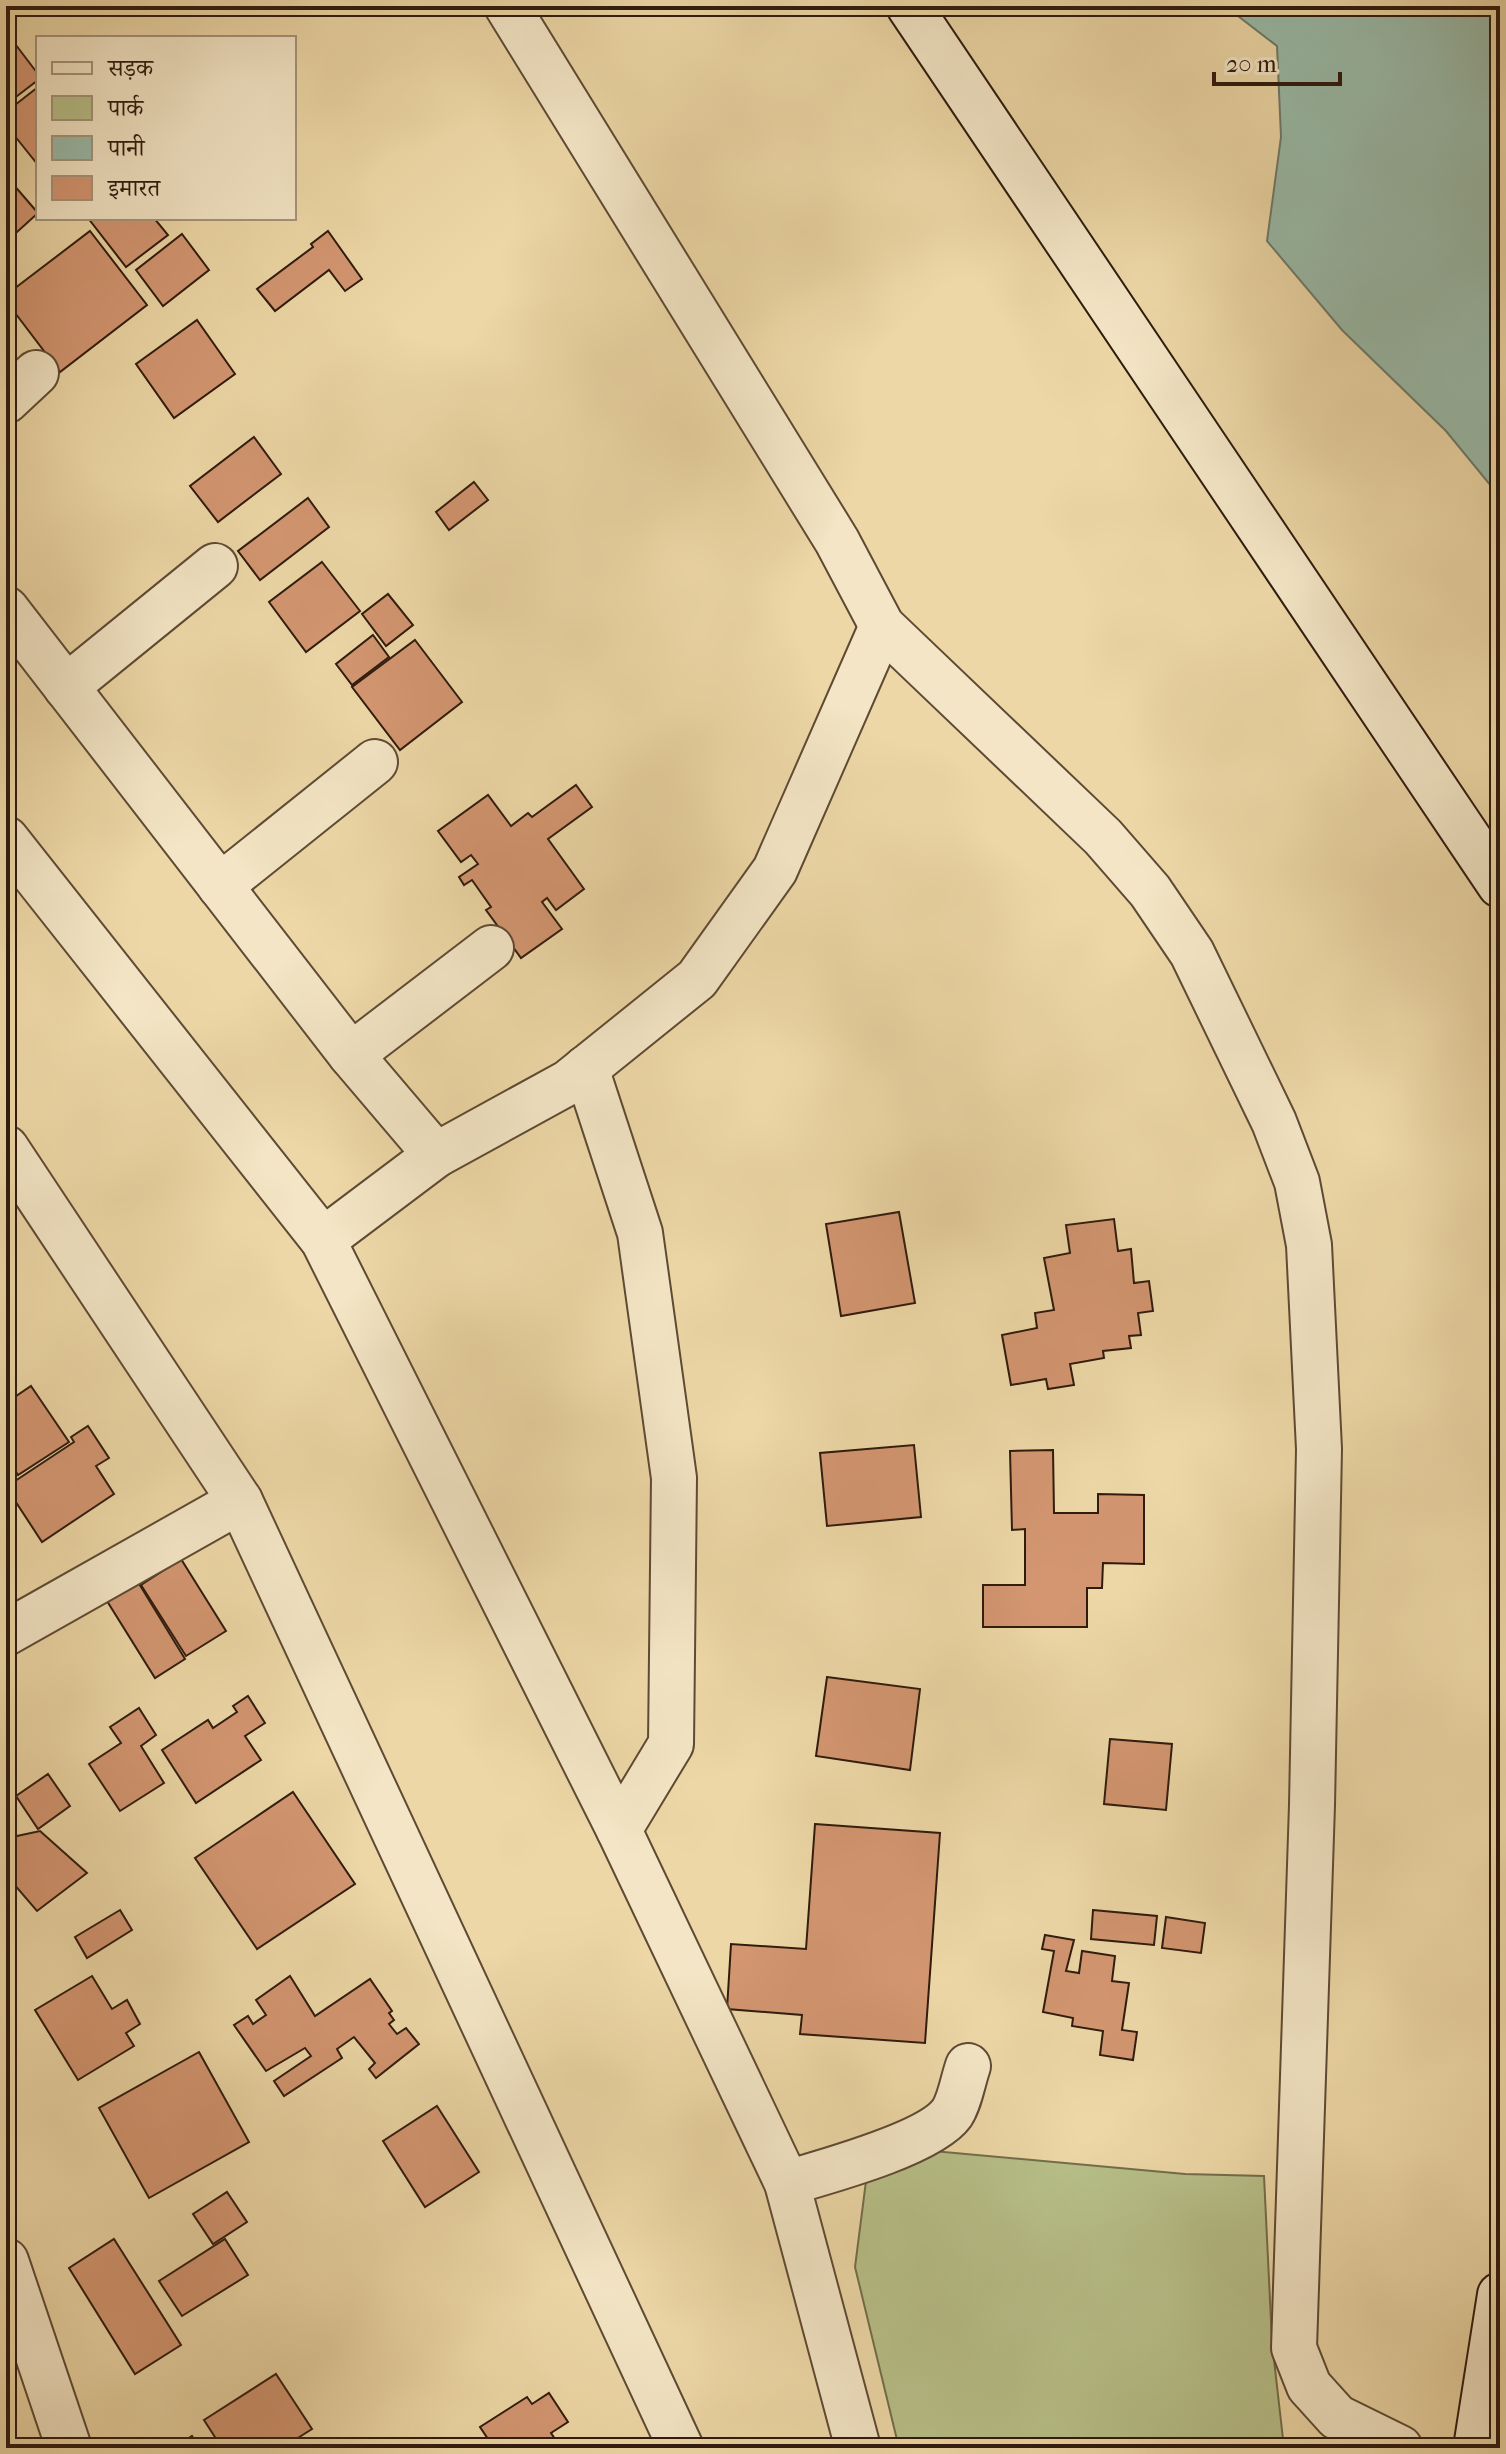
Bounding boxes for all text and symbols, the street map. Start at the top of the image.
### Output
legend [36,36,296,220]
scale bar [1214,36,1340,86]
text: 20 m [1226,50,1277,78]
text: सड़क [107,54,155,82]
text: पार्क [107,94,145,122]
text: पानी [107,134,146,162]
text: इमारत [107,174,161,202]

